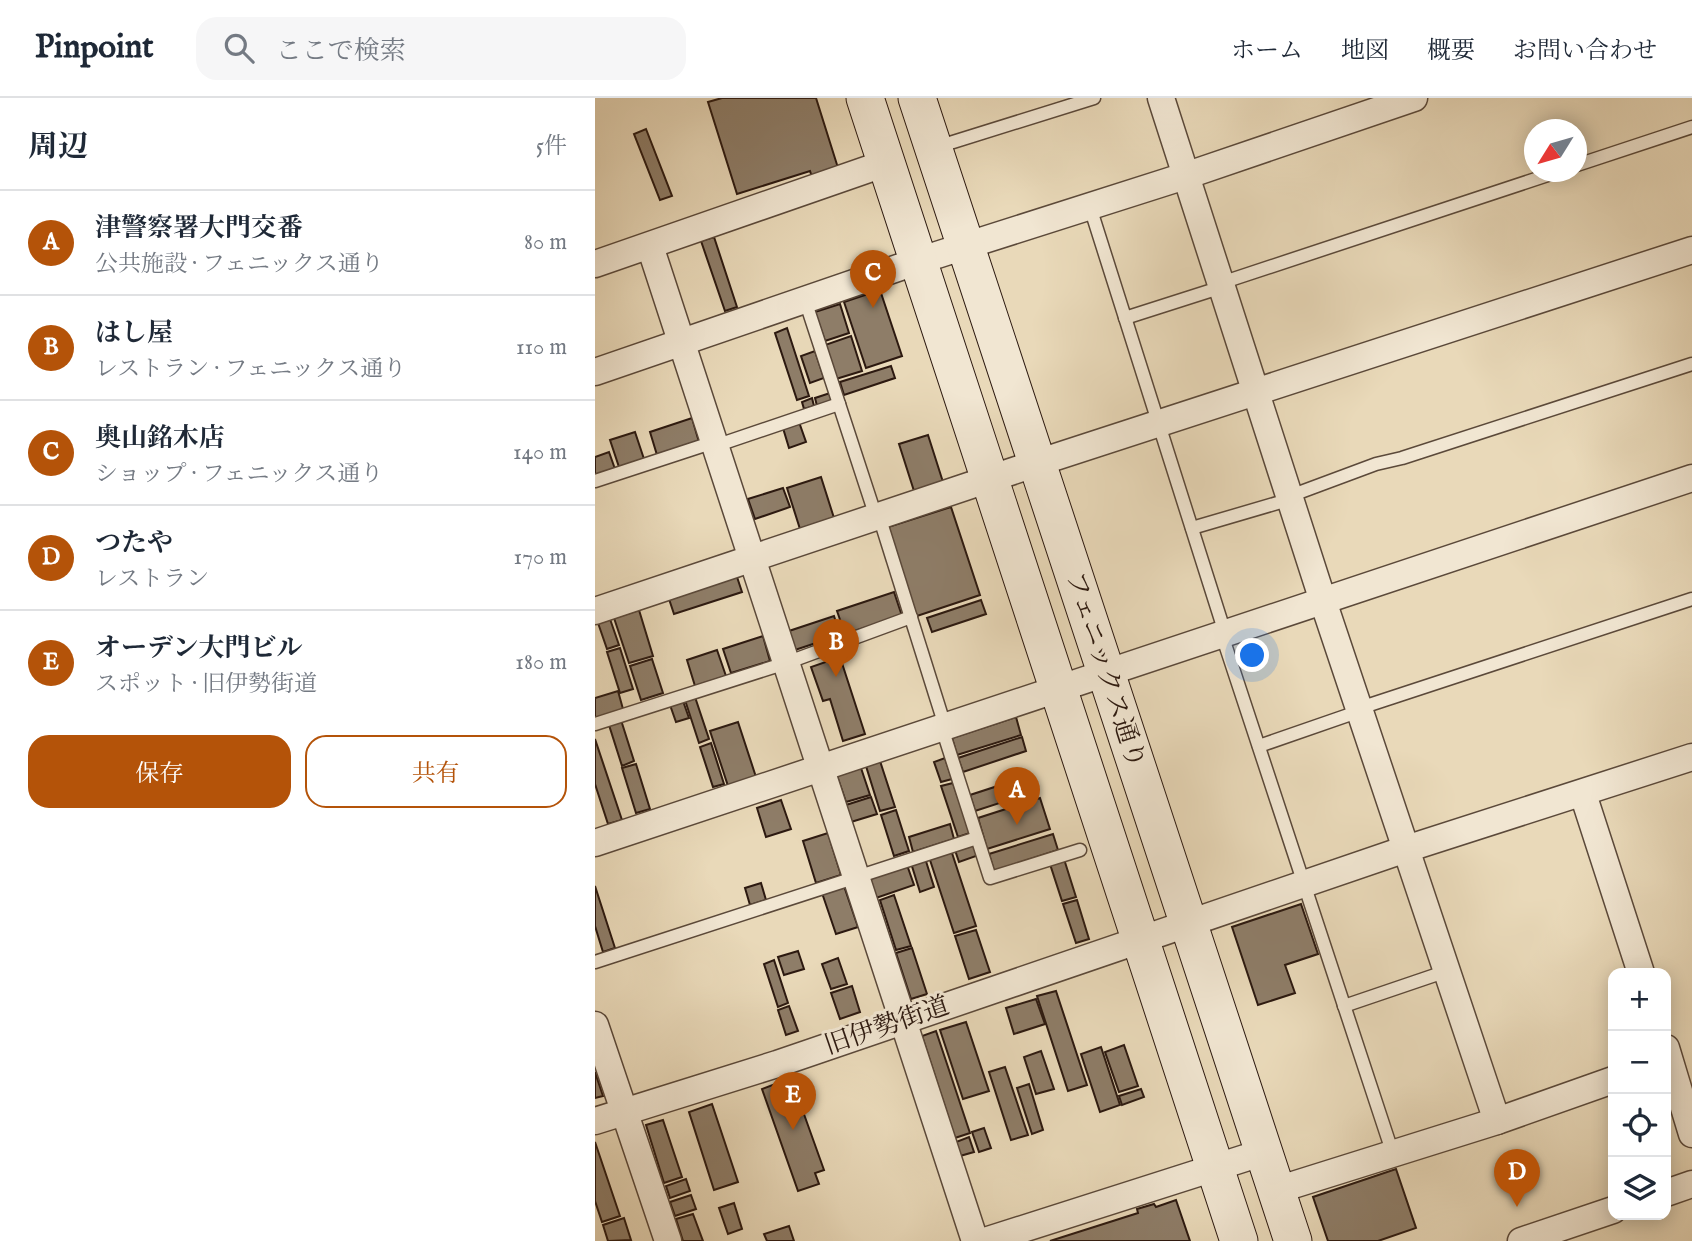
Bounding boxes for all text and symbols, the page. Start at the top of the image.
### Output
search box [196,17,686,80]
text: Pinpoint [35,27,154,69]
icon: search [220,29,258,67]
text: ここで検索 [276,35,406,68]
text: ホーム [1231,36,1303,67]
text: 地図 [1341,36,1389,67]
text: 概要 [1427,36,1475,67]
text: お問い合わせ [1513,36,1657,67]
north arrow [1524,119,1587,182]
text: 周辺 [28,129,88,167]
text: 5件 [536,132,567,161]
text: 津警察署大門交番 [95,212,303,245]
text: A [43,228,59,257]
text: 80 m [524,228,567,257]
text: 公共施設 · フェニックス通り [95,250,384,279]
pin: C [850,250,896,308]
text: はし屋 [95,317,173,350]
text: B [43,333,59,362]
text: 110 m [516,333,567,362]
text: レストラン · フェニックス通り [95,355,406,384]
text: 奥山銘木店 [95,422,225,455]
text: C [43,438,59,467]
text: 140 m [513,438,567,467]
text: ショップ · フェニックス通り [95,460,383,489]
text: つたや [95,527,173,560]
text: D [42,543,60,572]
text: 170 m [514,543,567,572]
text: レストラン [95,565,209,594]
street label: フェニックス通り [1058,567,1152,773]
pin: B [813,619,859,677]
text: オーデン大門ビル [95,632,302,665]
your location [1235,638,1269,672]
text: E [43,648,59,677]
text: 180 m [515,648,567,677]
text: スポット · 旧伊勢街道 [95,670,317,699]
button: 保存 [28,735,291,808]
button: 共有 [305,735,567,808]
pin: A [994,767,1040,825]
map controls [1608,968,1671,1220]
button: + [1608,968,1671,1031]
street label: 旧伊勢街道 [820,989,954,1063]
button: − [1608,1031,1671,1094]
pin: E [770,1072,816,1130]
button: locate [1608,1094,1671,1157]
pin: D [1494,1149,1540,1207]
button: layers [1608,1157,1671,1220]

